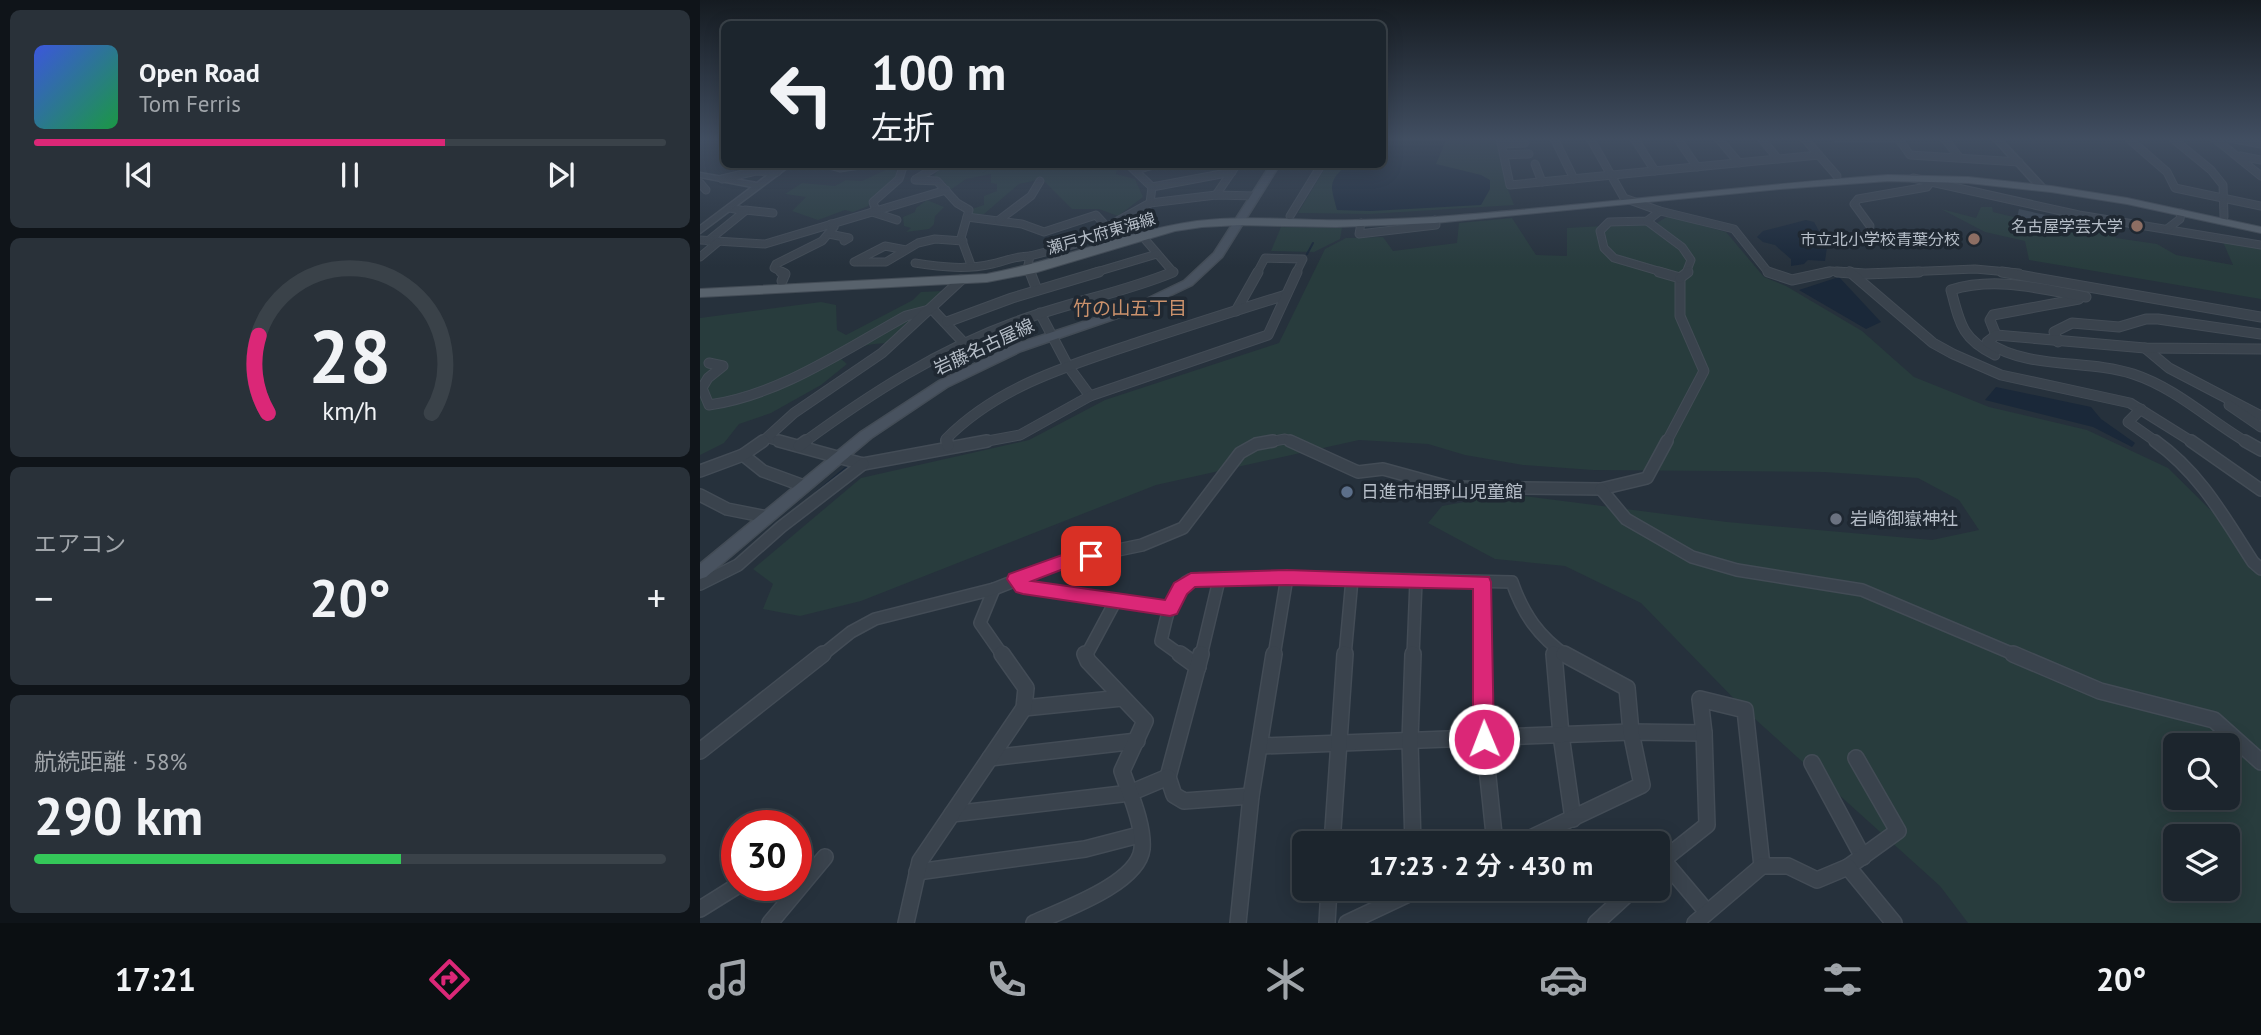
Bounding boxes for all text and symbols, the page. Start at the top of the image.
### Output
text: 100 m [871,40,1006,104]
icon: left [756,49,847,140]
text: Open Road [139,56,260,89]
text: Tom Ferris [139,89,241,118]
text: 左折 [871,106,935,148]
icon: previous [120,156,158,194]
icon: pause [331,156,369,194]
icon: next [542,156,580,194]
street label: 瀬戸大府東海線 [1044,208,1158,258]
place label: 名古屋学芸大学 [2011,216,2123,236]
marker: 名古屋学芸大学 [2129,218,2145,234]
place label: 市立北小学校青葉分校 [1800,229,1960,249]
marker: 市立北小学校青葉分校 [1966,231,1982,247]
district label: 竹の山五丁目 [1073,296,1187,320]
text: 28 [309,310,391,404]
street label: 岩藤名古屋線 [930,313,1038,380]
text: km/h [323,395,377,427]
place label: 日進市相野山児童館 [1361,480,1523,503]
marker: 日進市相野山児童館 [1339,484,1355,500]
place label: 岩崎御嶽神社 [1850,507,1958,530]
marker: 岩崎御嶽神社 [1828,511,1844,527]
pin [1061,526,1121,586]
text: エアコン [34,529,126,558]
icon: arrive [1072,537,1110,575]
text: 20° [309,564,391,631]
text: − [34,573,53,622]
text: + [647,573,666,622]
position arrow [1447,702,1521,776]
map controls [2163,733,2240,901]
button: search [2163,733,2240,810]
text: 航続距離 · 58% [34,747,187,776]
text: 290 km [34,782,203,849]
speed limit sign: 30 [721,810,812,901]
button: layers [2163,824,2240,901]
text: 17:23 · 2 分 · 430 m [1369,849,1593,882]
icon: directions [425,955,474,1004]
icon: music [704,955,753,1004]
icon: phone [982,955,1031,1004]
icon: climate [1261,955,1310,1004]
icon: car [1539,955,1588,1004]
icon: filters [1818,955,1867,1004]
text: 17:21 [115,958,196,1000]
text: 20° [2096,958,2146,1000]

